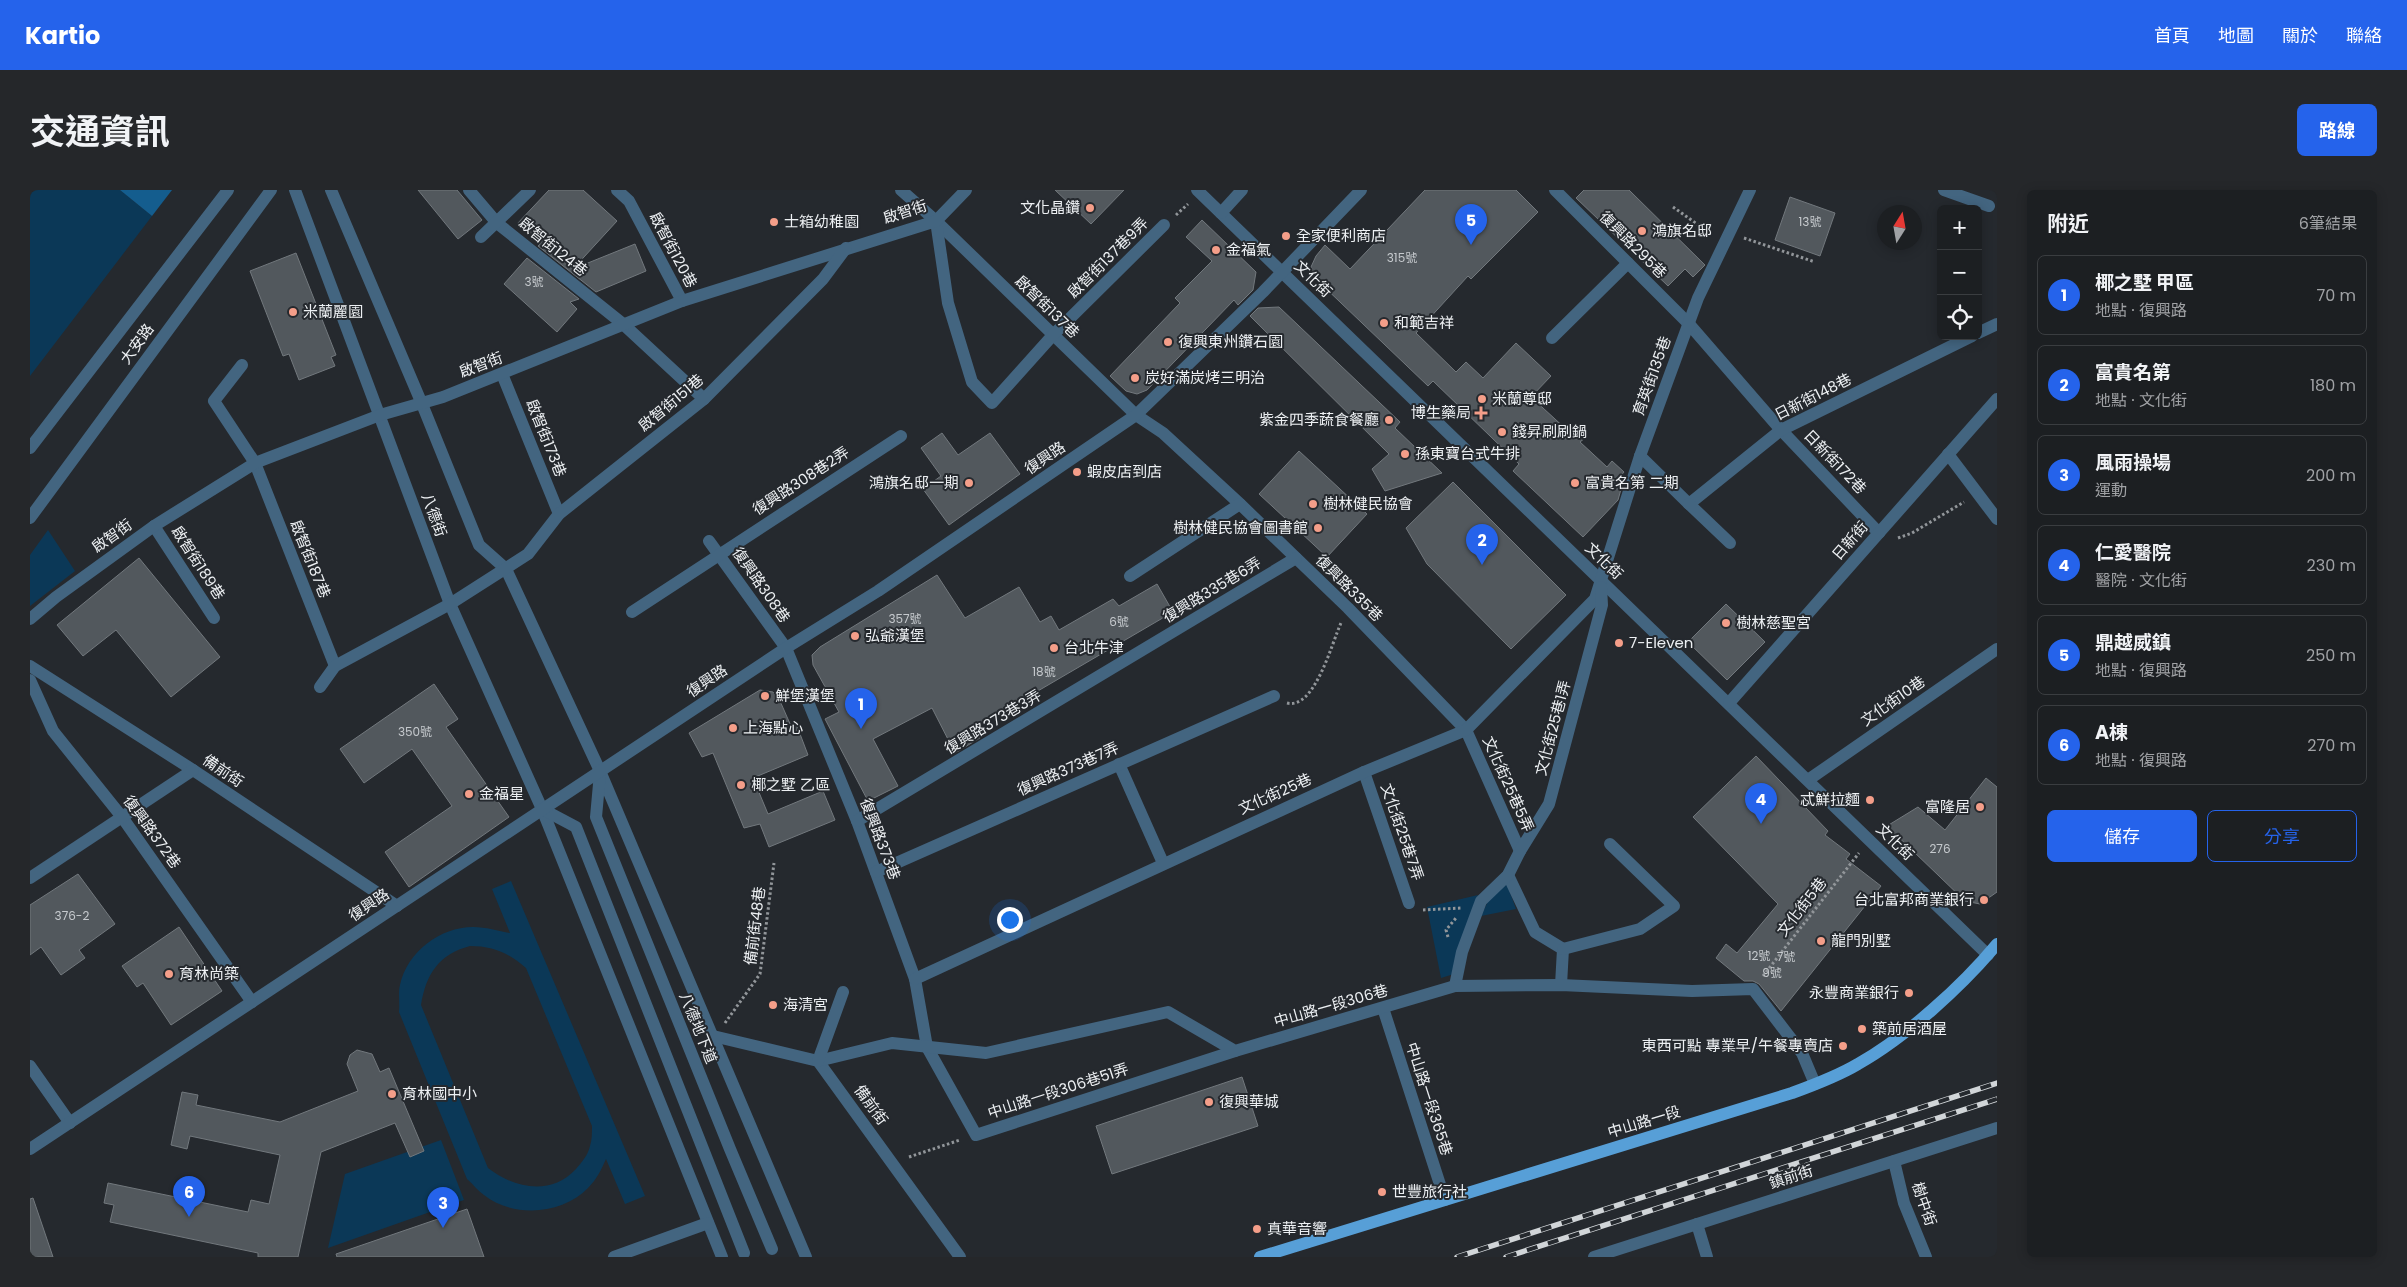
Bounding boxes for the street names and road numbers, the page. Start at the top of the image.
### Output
street label: 啟智街 [880,195,929,228]
street label: 復興路295巷 [1595,206,1672,283]
street label: 啟智街120巷 [645,208,702,291]
street label: 啟智街124巷 [515,212,592,281]
street label: 啟智街137巷9弄 [1063,213,1153,303]
street label: 文化街 [1290,255,1337,302]
street label: 啟智街137巷 [1011,271,1084,343]
street label: 大安路 [115,319,158,368]
street label: 育英街135巷 [1627,333,1676,418]
street label: 啟智街 [456,347,506,382]
street label: 日新街148巷 [1771,368,1855,425]
street label: 啟智街151巷 [634,369,708,436]
street label: 啟智街173巷 [521,396,572,480]
street label: 日新街172巷 [1799,425,1871,498]
street label: 復興路 [1020,436,1069,479]
street label: 復興路308巷2弄 [748,441,853,520]
street label: 八德街 [417,490,452,540]
street label: 啟智街 [87,514,136,557]
street label: 啟智街187巷 [285,517,336,601]
street label: 日新街 [1827,517,1872,565]
street label: 啟智街189巷 [167,522,230,604]
street label: 文化街 [1581,537,1628,584]
street label: 復興路308巷 [728,543,795,627]
street label: 復興路335巷 [1311,549,1388,626]
street label: 復興路335巷6弄 [1158,552,1265,627]
street label: 復興路 [682,659,731,702]
street label: 文化街10巷 [1856,671,1929,730]
street label: 文化街25巷1弄 [1530,678,1575,778]
street label: 復興路373巷3弄 [940,684,1045,759]
street label: 文化街25巷5弄 [1478,733,1539,835]
street label: 復興路373巷7弄 [1014,737,1122,800]
street label: 備前街 [199,749,248,792]
street label: 文化街25巷 [1235,768,1315,819]
street label: 文化街25巷7弄 [1376,781,1429,883]
street label: 復興路372巷 [119,791,186,873]
street label: 復興路373巷 [855,795,906,883]
street label: 文化街 [1872,818,1919,865]
street label: 文化街5巷 [1772,873,1831,941]
street label: 復興路 [344,883,393,926]
street label: 備前街48巷 [739,886,770,966]
street label: 中山路一段306巷 [1271,979,1390,1032]
street label: 八德地下道 [675,989,722,1067]
street label: 中山路一段365巷 [1401,1040,1458,1158]
street label: 中山路一段306巷51弄 [985,1058,1131,1123]
street label: 備前街 [850,1080,893,1129]
street label: 中山路一段 [1605,1101,1683,1143]
street label: 鎮前街 [1766,1160,1815,1193]
street label: 樹中街 [1907,1179,1942,1229]

